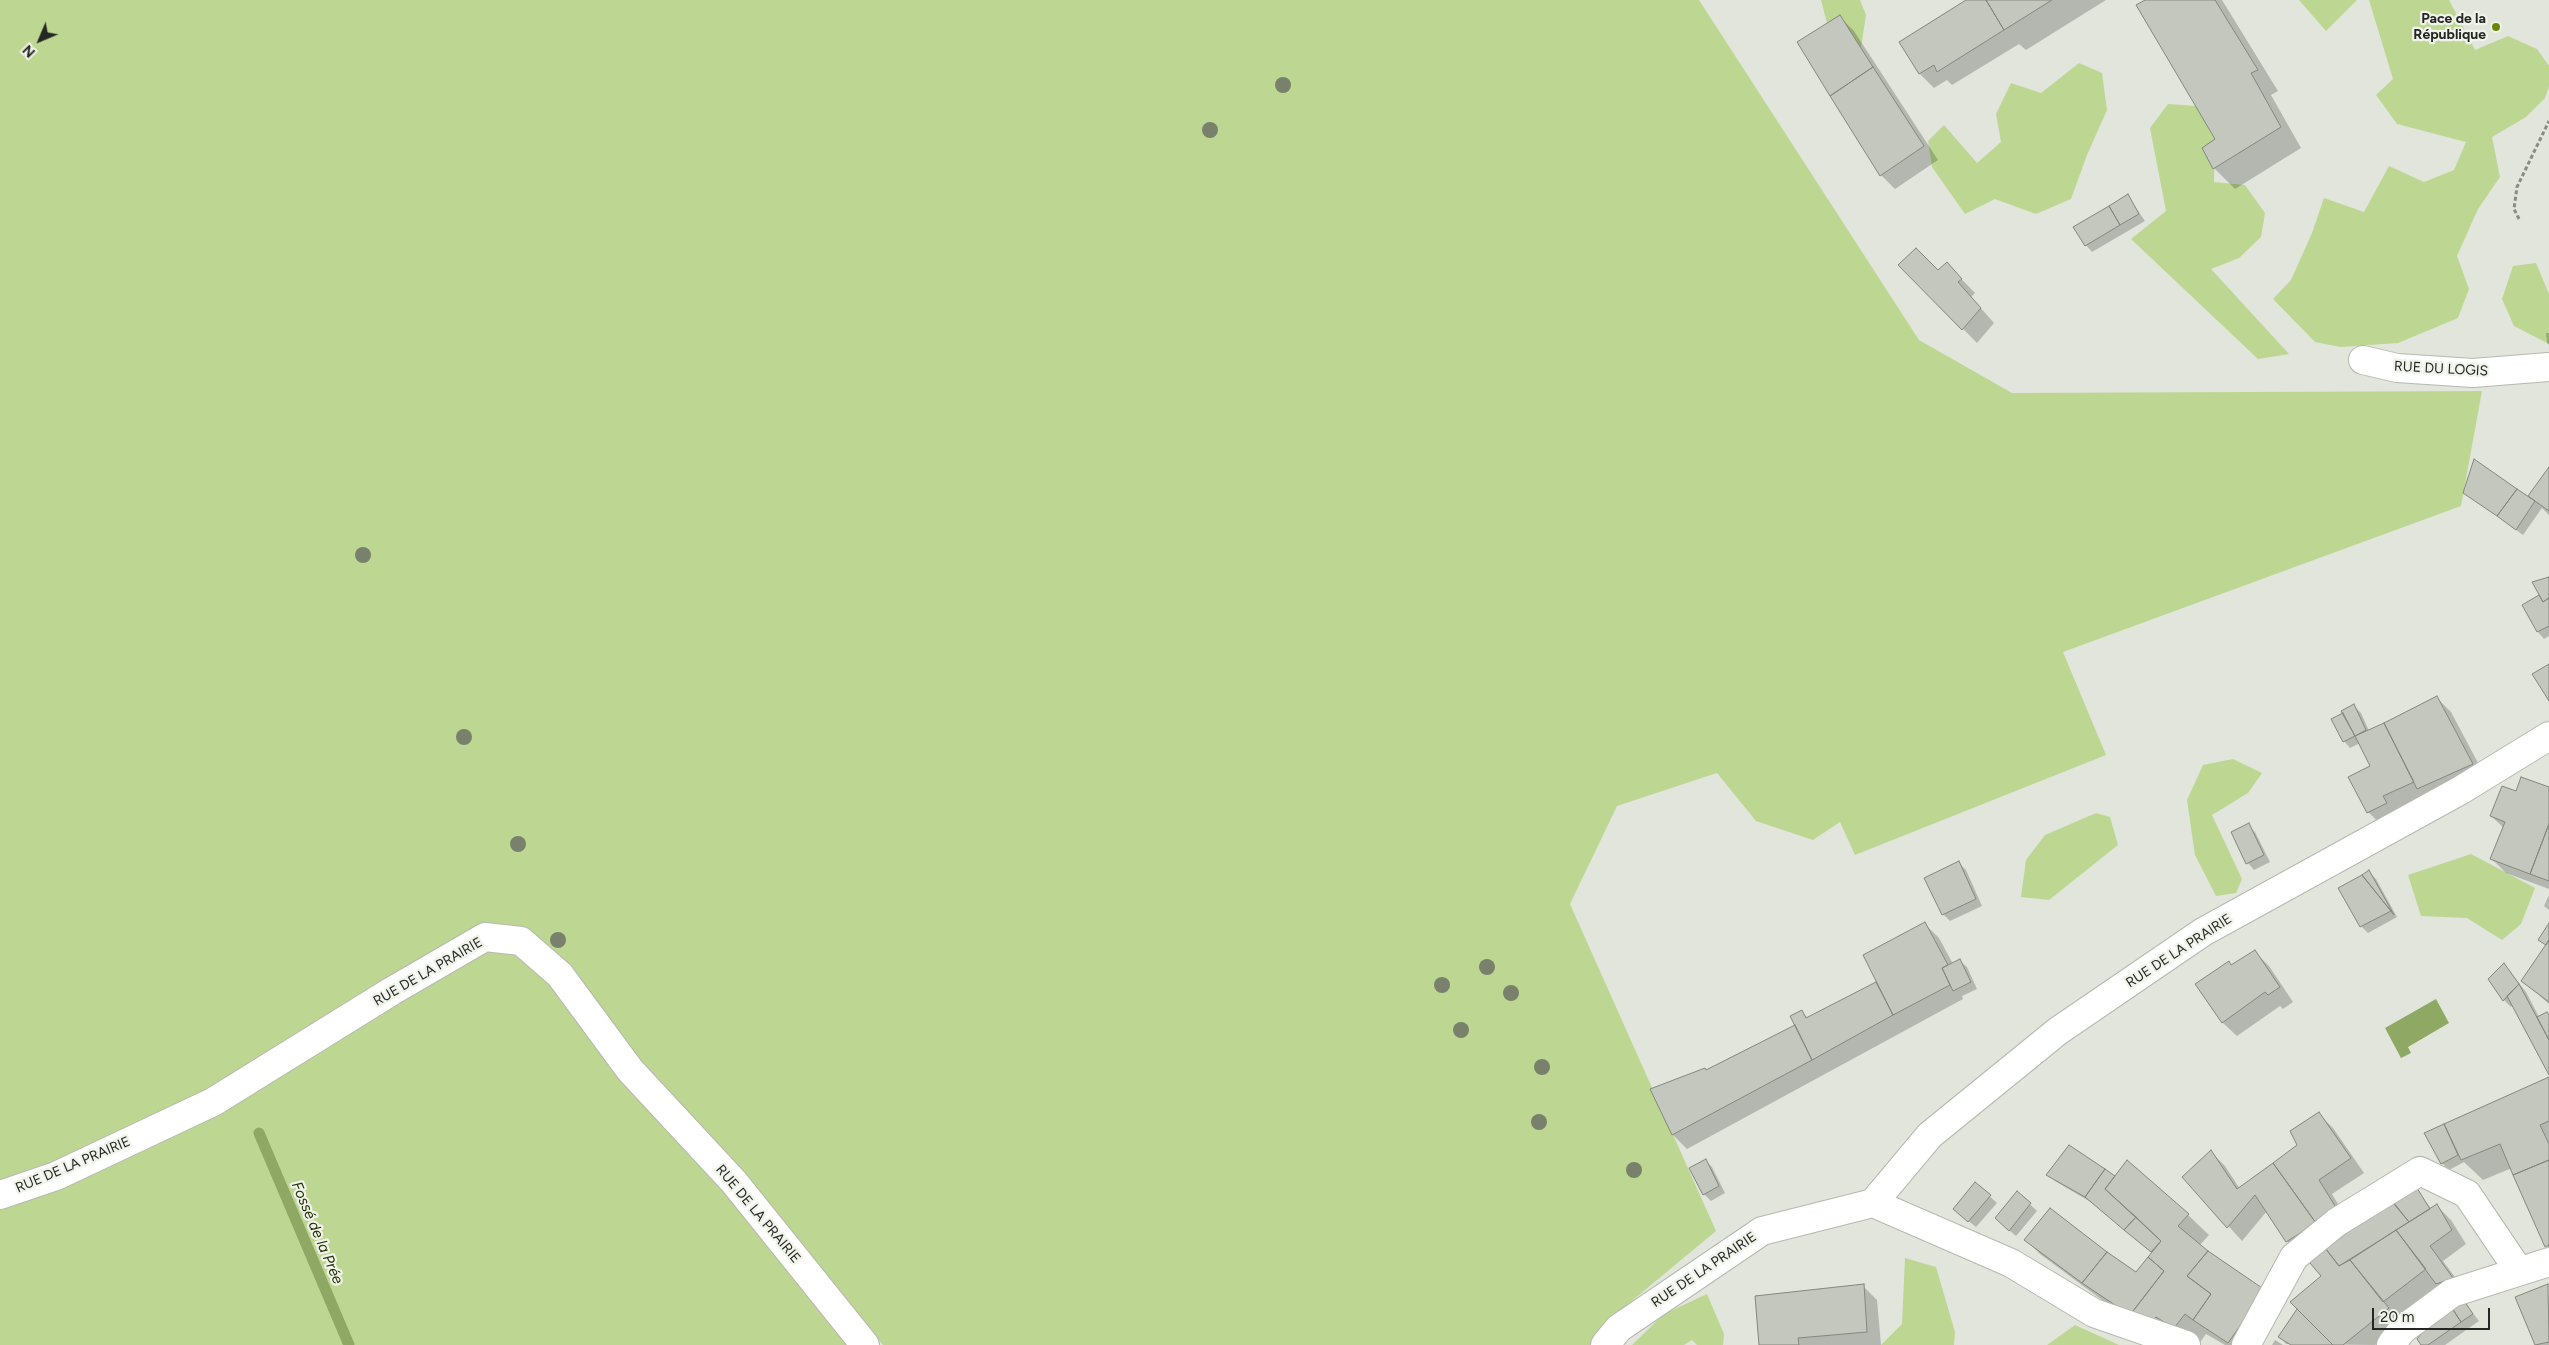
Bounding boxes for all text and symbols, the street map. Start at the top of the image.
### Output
place label: Pace de la République [2413,11,2486,44]
north arrow [15,15,65,65]
marker: Pace de la République [2490,21,2502,33]
text: N [19,41,39,61]
street label: RUE DU LOGIS [2394,358,2488,380]
street label: RUE DE LA PRAIRIE [2123,910,2235,992]
street label: RUE DE LA PRAIRIE [371,934,485,1010]
street label: RUE DE LA PRAIRIE [13,1133,133,1197]
street label: RUE DE LA PRAIRIE [712,1161,804,1267]
water label: Fossé de la Prée [287,1179,347,1287]
street label: RUE DE LA PRAIRIE [1648,1229,1760,1311]
scale bar [2374,1298,2492,1330]
text: 20 m [2380,1308,2414,1326]

